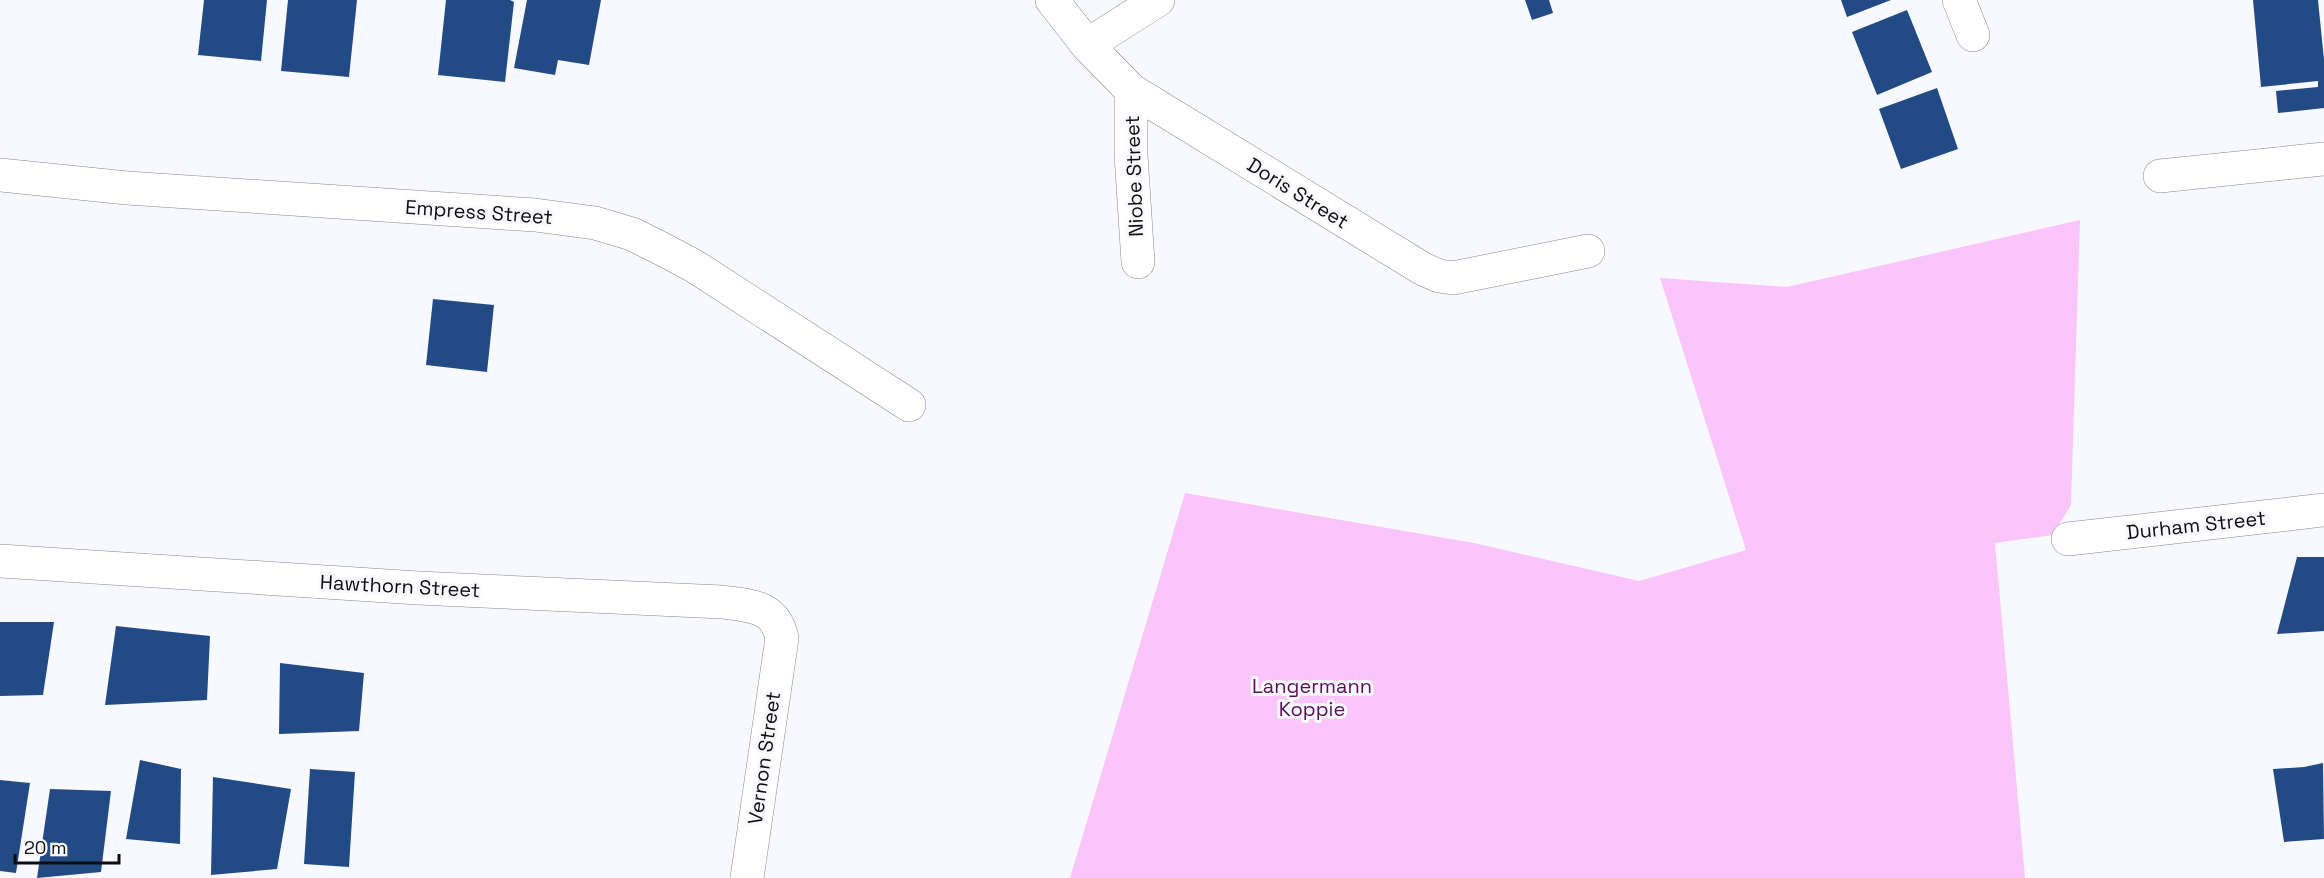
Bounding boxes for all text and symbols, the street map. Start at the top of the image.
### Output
street label: Niobe Street [1119,115,1149,237]
street label: Doris Street [1242,152,1354,234]
street label: Empress Street [404,194,554,230]
street label: Durham Street [2125,505,2267,545]
street label: Hawthorn Street [319,569,481,603]
park label: Langermann Koppie [1252,673,1372,722]
street label: Vernon Street [742,690,786,826]
scale bar [15,827,118,865]
text: 20 m [24,836,67,859]

